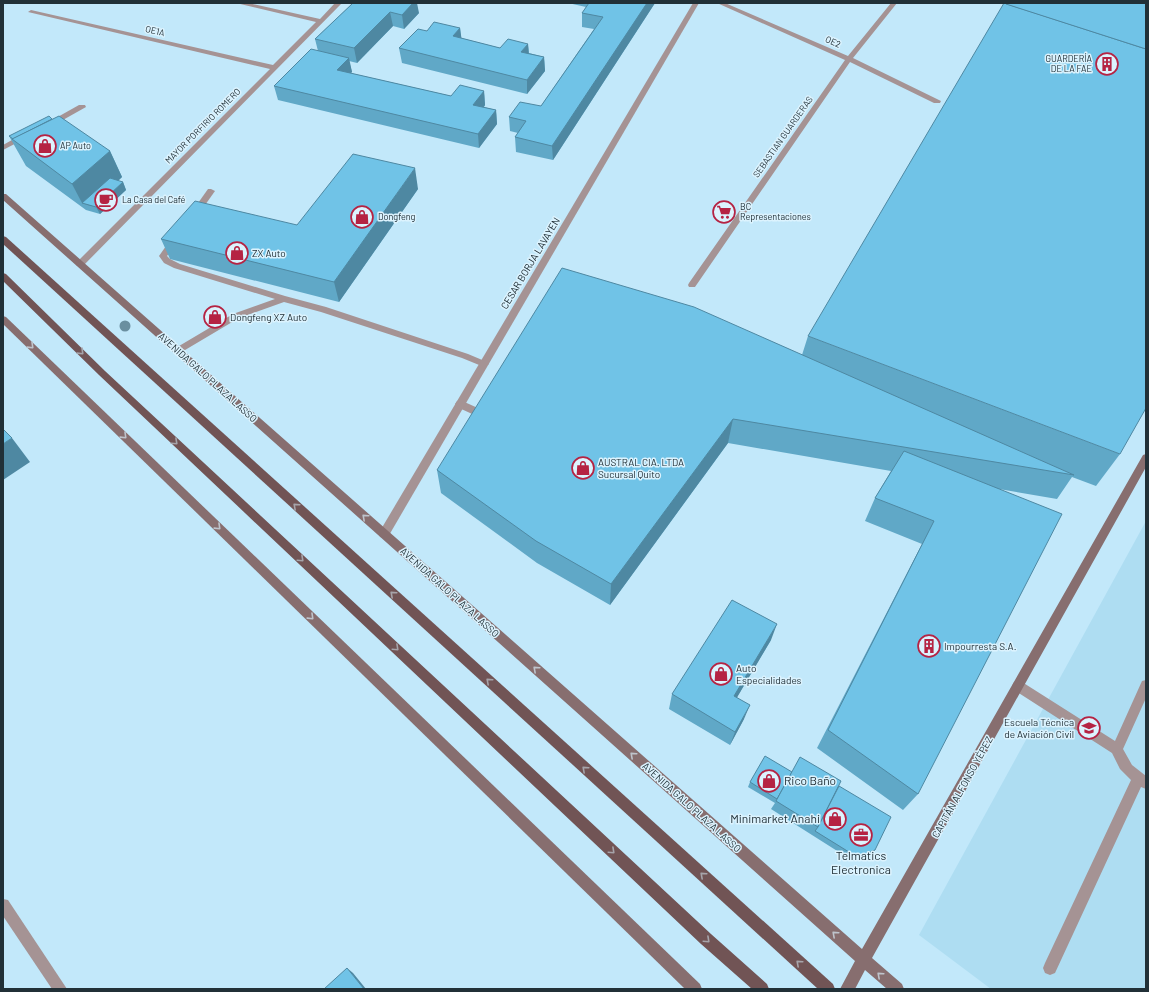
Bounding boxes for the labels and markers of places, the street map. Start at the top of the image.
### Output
building icon: GUARDERÍA DE LA FAE [1094,51,1120,77]
place label: GUARDERÍA DE LA FAE [1045,53,1093,74]
shop icon: AP Auto [32,133,58,159]
place label: AP Auto [60,140,91,151]
cafe icon: La Casa del Café [93,187,119,213]
place label: La Casa del Café [122,194,186,205]
supermarket icon: BC Representaciones [711,199,737,225]
place label: BC Representaciones [740,201,811,222]
shop icon: Dongfeng [349,204,375,230]
place label: Dongfeng [378,211,416,222]
shop icon: ZX Auto [224,240,250,266]
place label: ZX Auto [252,247,286,259]
shop icon: Dongfeng XZ Auto [202,304,228,330]
place label: Dongfeng XZ Auto [230,311,307,323]
shop icon: AUSTRAL CIA. LTDA Sucursal Quito [570,455,596,481]
place label: AUSTRAL CIA. LTDA Sucursal Quito [598,456,684,480]
building icon: Impourresta S.A. [916,633,942,659]
place label: Impourresta S.A. [944,640,1016,652]
shop icon: Auto Especialidades [708,661,734,687]
place label: Auto Especialidades [736,662,802,686]
school or university icon: Escuela Técnica de Aviación Civil [1076,715,1102,741]
place label: Escuela Técnica de Aviación Civil [1004,716,1074,740]
shop icon: Rico Baño [756,768,782,794]
place label: Rico Baño [784,773,836,787]
shop icon: Minimarket Anahi [822,806,848,832]
place label: Minimarket Anahi [730,811,820,825]
office icon: Telmatics Electronica [848,822,874,848]
place label: Telmatics Electronica [831,848,891,876]

